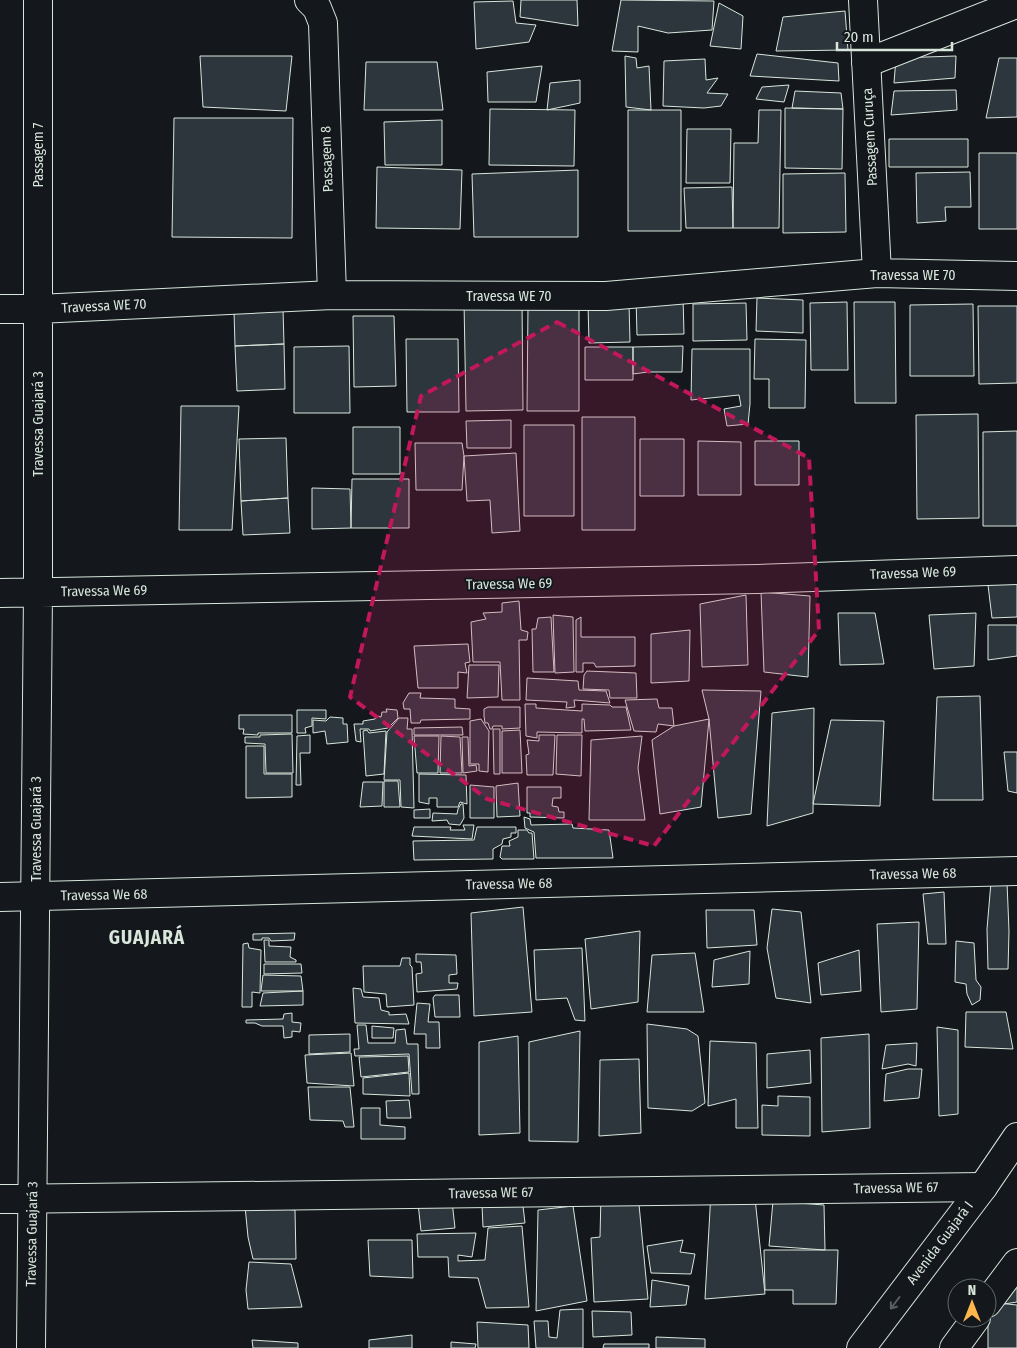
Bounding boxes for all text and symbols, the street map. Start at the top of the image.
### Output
scale bar [837,20,952,52]
text: 20 m [844,28,874,46]
street label: Passagem Curuça [859,87,881,187]
street label: Passagem 7 [30,122,47,187]
street label: Passagem 8 [317,126,337,192]
street label: Travessa WE 70 [870,267,956,284]
street label: Travessa WE 70 [466,288,552,305]
street label: Travessa WE 70 [61,295,147,317]
street label: Travessa Guajará 3 [30,371,47,477]
street label: Travessa We 69 [870,563,957,583]
street label: Travessa We 69 [466,575,552,593]
street label: Travessa We 69 [61,582,147,600]
street label: Travessa Guajará 3 [28,776,45,882]
street label: Travessa We 68 [870,865,956,883]
street label: Travessa We 68 [466,875,552,893]
street label: Travessa We 68 [61,886,147,904]
district label: GUAJARÁ [109,924,185,949]
street label: Travessa WE 67 [853,1179,939,1197]
street label: Travessa Guajará 3 [23,1181,41,1287]
street label: Travessa WE 67 [448,1184,534,1202]
street label: Avenida Guajará I [903,1198,977,1288]
north arrow [947,1278,997,1328]
text: N [968,1282,976,1299]
one-way arrow [890,1296,900,1310]

